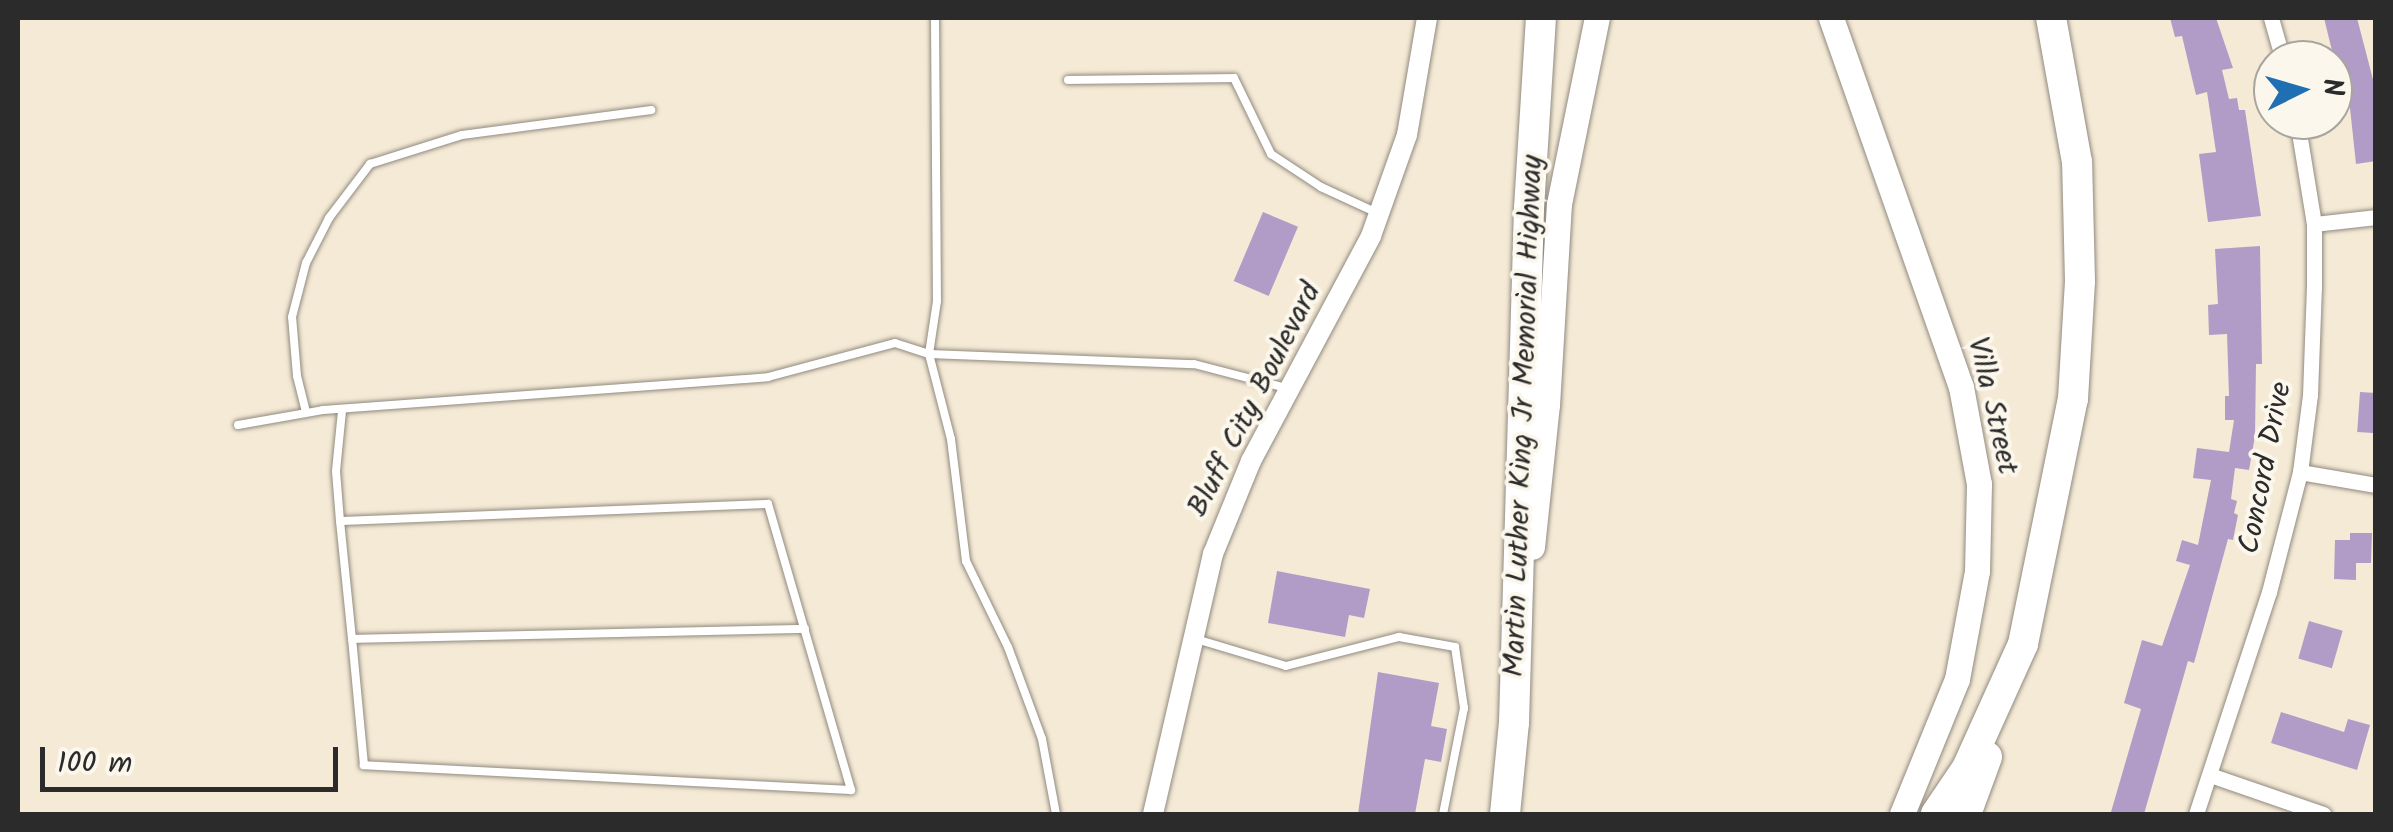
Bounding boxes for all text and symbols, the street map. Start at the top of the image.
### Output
north arrow [2253,40,2353,140]
text: N [2308,77,2355,98]
street label: Martin Luther King Jr Memorial Highway [1497,154,1551,678]
street label: Bluff City Boulevard [1180,277,1330,523]
street label: Villa Street [1959,334,2025,478]
street label: Concord Drive [2232,379,2300,557]
scale bar [45,727,342,789]
text: 100 m [57,740,132,788]

